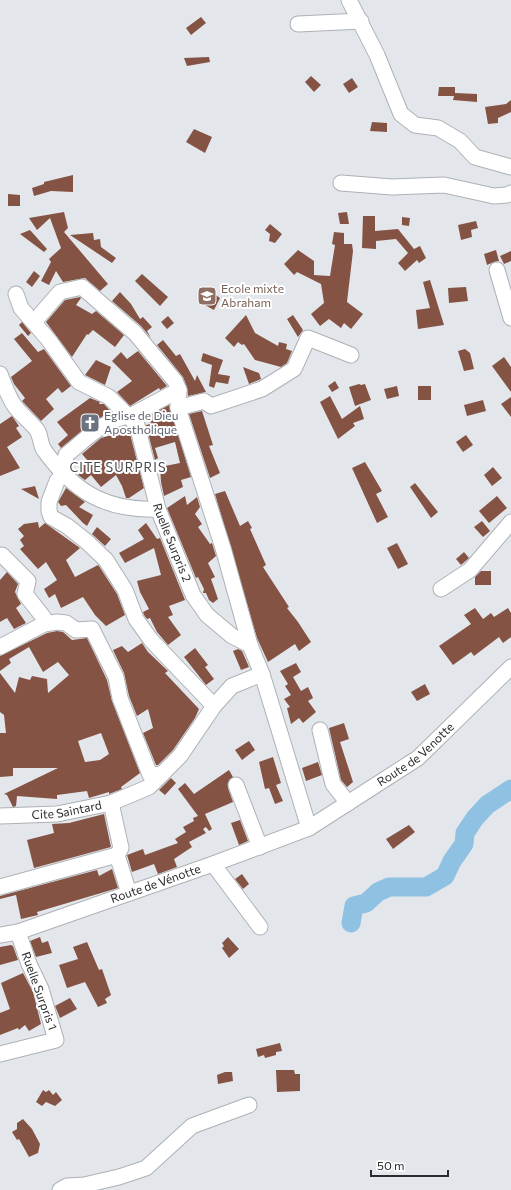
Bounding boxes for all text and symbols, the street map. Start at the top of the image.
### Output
place label: Ecole mixte Abraham [221,281,284,309]
school or university icon: Ecole mixte Abraham [196,285,218,307]
place label: Eglise de Dieu Apostholique [104,408,178,436]
church icon: Eglise de Dieu Apostholique [79,412,101,434]
district label: CITE SURPRIS [69,459,167,475]
street label: Ruelle Surpris 2 [151,502,195,584]
street label: Route de Venotte [374,719,456,788]
street label: Cite Saintard [31,797,103,821]
street label: Route de Vénotte [108,861,202,905]
street label: Ruelle Surpris 1 [19,950,61,1032]
scale bar [371,1152,448,1178]
text: 50 m [377,1158,405,1172]

